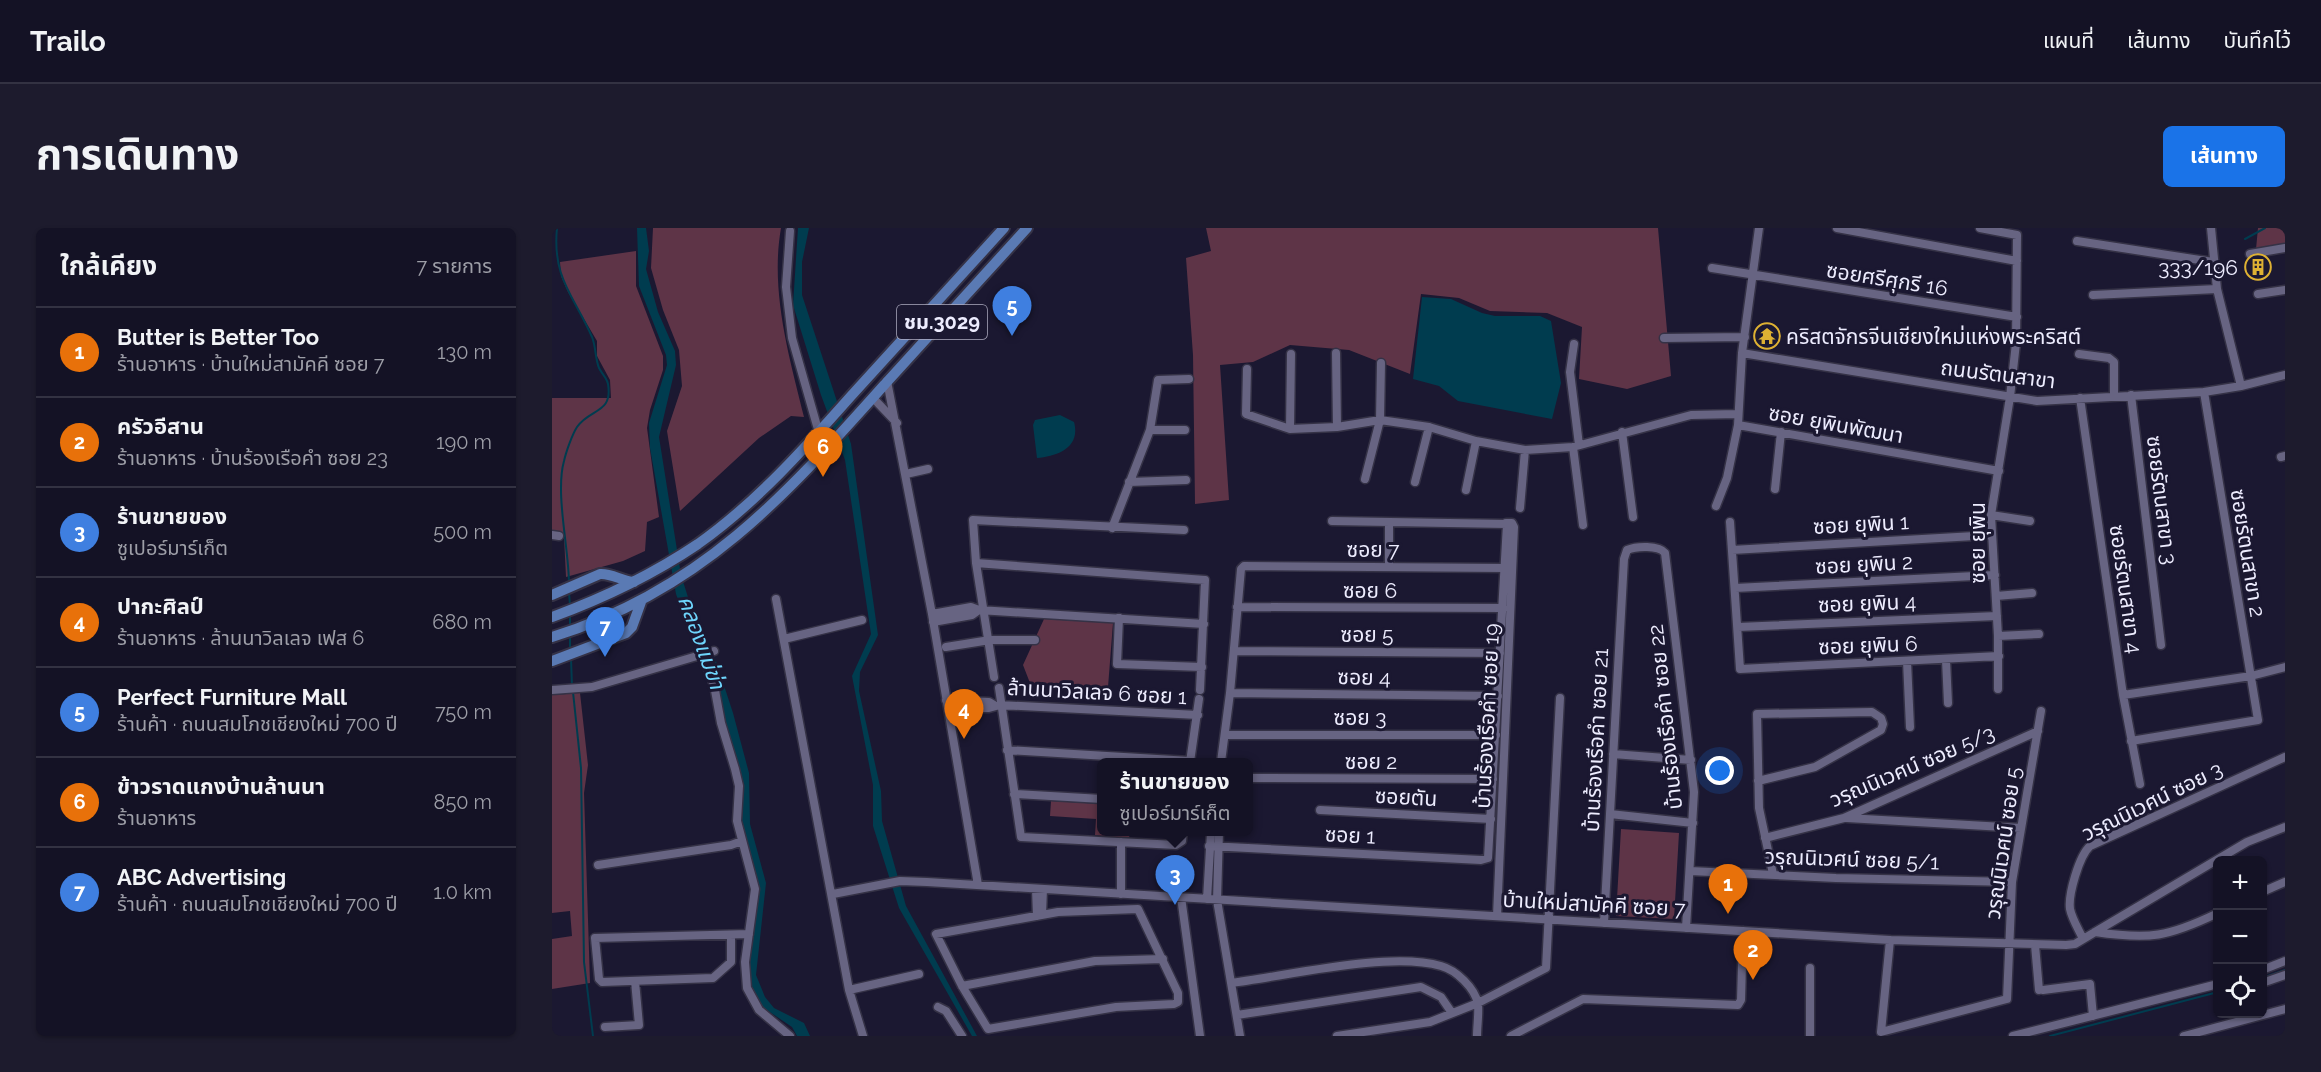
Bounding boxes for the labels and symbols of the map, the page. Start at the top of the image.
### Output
building icon: 333/196 [2243,252,2273,282]
place label: 333/196 [2158,255,2238,280]
street label: ซอยศรีศุกรี 16 [1824,257,1950,302]
pin: 5 [992,286,1032,336]
road number: ชม.3029 [897,305,987,339]
temple icon: คริสตจักรจีนเชียงใหม่แห่งพระคริสต์ [1752,321,1782,351]
place label: คริสตจักรจีนเชียงใหม่แห่งพระคริสต์ [1786,324,2081,349]
street label: ถนนรัตนสาขา [1939,355,2057,393]
street label: ซอย ยุพินพัฒนา [1766,400,1905,449]
pin: 6 [804,428,842,477]
street label: ซอยรัตนสาขา 3 [2142,434,2182,566]
street label: ซอยรัตนสาขา 2 [2226,487,2270,619]
street label: ซอย ยุพิน [1965,502,1991,584]
street label: ซอย ยุพิน 1 [1812,509,1910,540]
street label: ซอยรัตนสาขา 4 [2105,523,2147,655]
street label: ซอย 7 [1347,537,1400,562]
street label: ซอย ยุพิน 2 [1815,549,1914,580]
street label: ซอย 6 [1343,578,1397,603]
street label: ซอย ยุพิน 4 [1817,589,1917,618]
water label: คลองแม่ข่า [673,592,731,693]
pin: 7 [586,608,624,657]
street label: ซอย 5 [1340,622,1394,647]
street label: บ้านร้องเรือคำ ซอย 19 [1470,623,1504,809]
street label: บ้านร้องเรือคำ ซอย 22 [1643,623,1687,811]
street label: ซอย ยุพิน 6 [1818,631,1918,660]
street label: บ้านร้องเรือคำ ซอย 21 [1579,647,1613,833]
street label: ซอย 4 [1337,664,1391,690]
street label: ล้านนาวิลเลจ 6 ซอย 1 [1006,675,1188,709]
pin: 4 [944,690,984,739]
street label: ซอย 3 [1334,705,1386,730]
street label: วรุณนิเวศน์ ซอย 5/3 [1826,720,1999,813]
street label: ซอย 2 [1345,749,1397,774]
your location [1705,756,1734,785]
street label: วรุณนิเวศน์ ซอย 3 [2078,756,2227,847]
street label: วรุณนิเวศน์ ซอย 5 [1980,765,2027,921]
street label: ซอยตัน [1374,783,1438,811]
street label: ซอย 1 [1324,821,1376,849]
street label: วรุณนิเวศน์ ซอย 5/1 [1764,843,1940,876]
pin: 3 [1156,856,1194,905]
pin: 1 [1708,864,1748,914]
street label: บ้านใหม่สามัคคี ซอย 7 [1502,887,1687,921]
pin: 2 [1734,930,1772,980]

